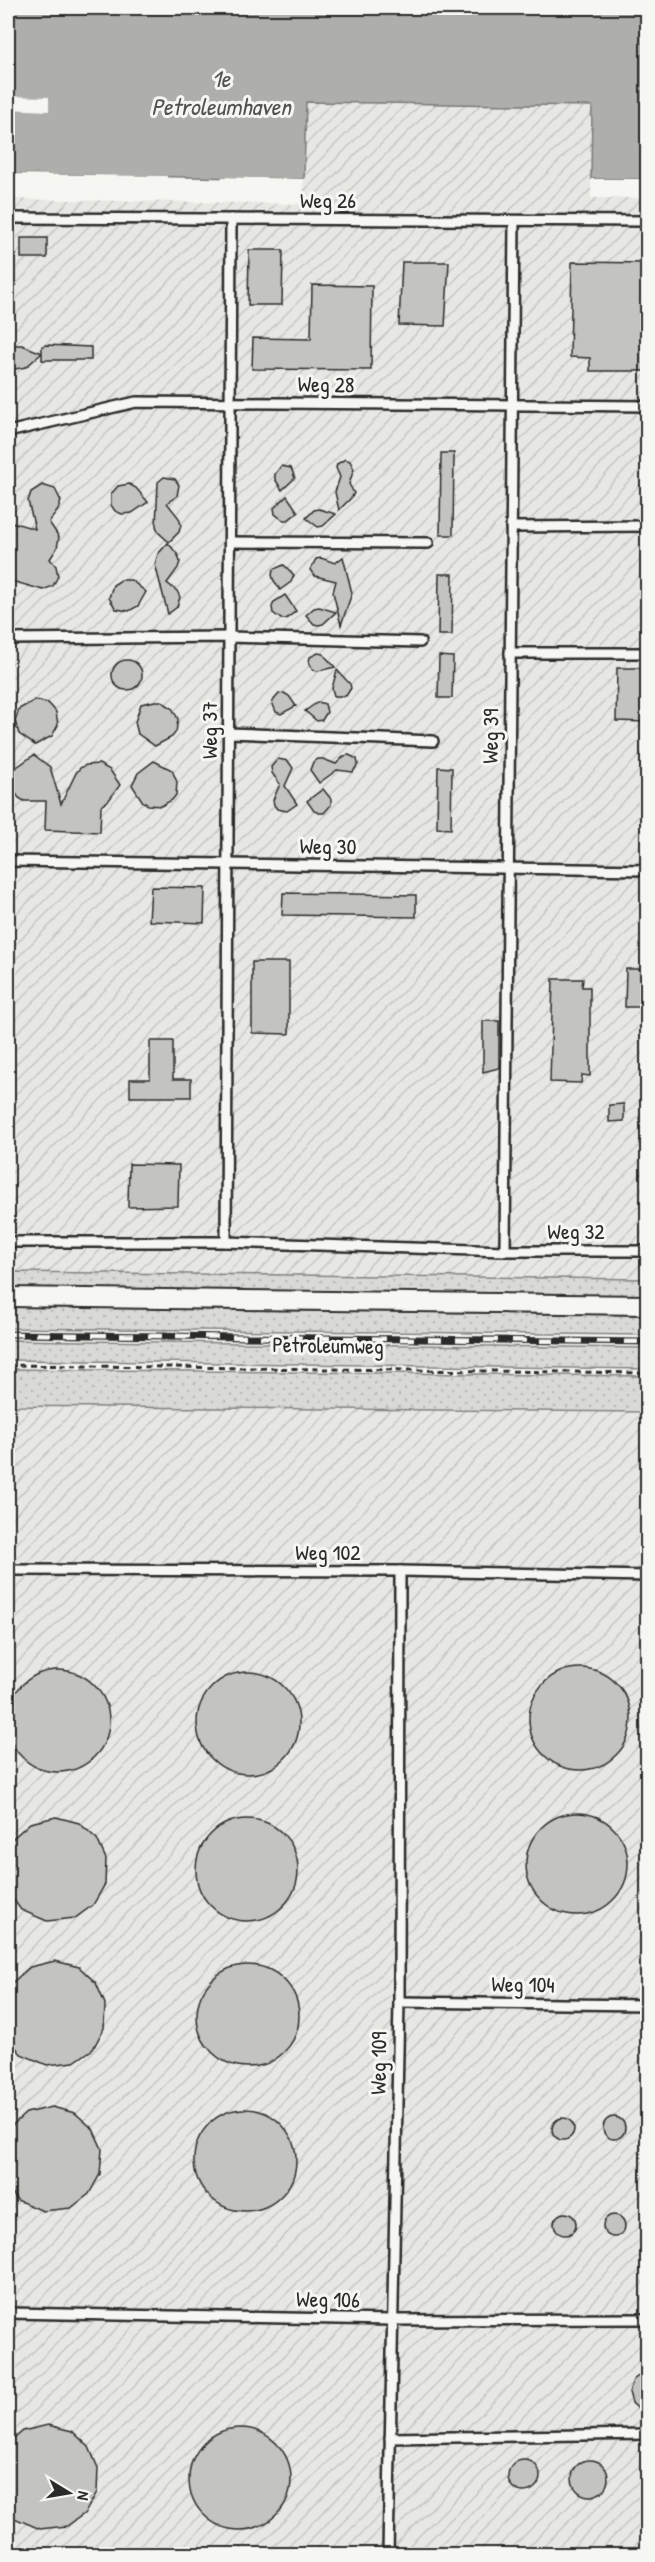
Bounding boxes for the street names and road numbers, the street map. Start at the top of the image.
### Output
street label: Weg 26 [300,185,356,215]
street label: Weg 28 [297,369,355,399]
street label: Weg 37 [194,701,224,759]
street label: Weg 39 [475,708,505,764]
street label: Weg 30 [299,831,357,861]
street label: Weg 32 [547,1216,605,1246]
street label: Petroleumweg [272,1329,384,1361]
street label: Weg 102 [295,1537,361,1567]
street label: Weg 104 [491,1968,555,2000]
street label: Weg 109 [362,2031,394,2095]
street label: Weg 106 [296,2283,360,2315]

